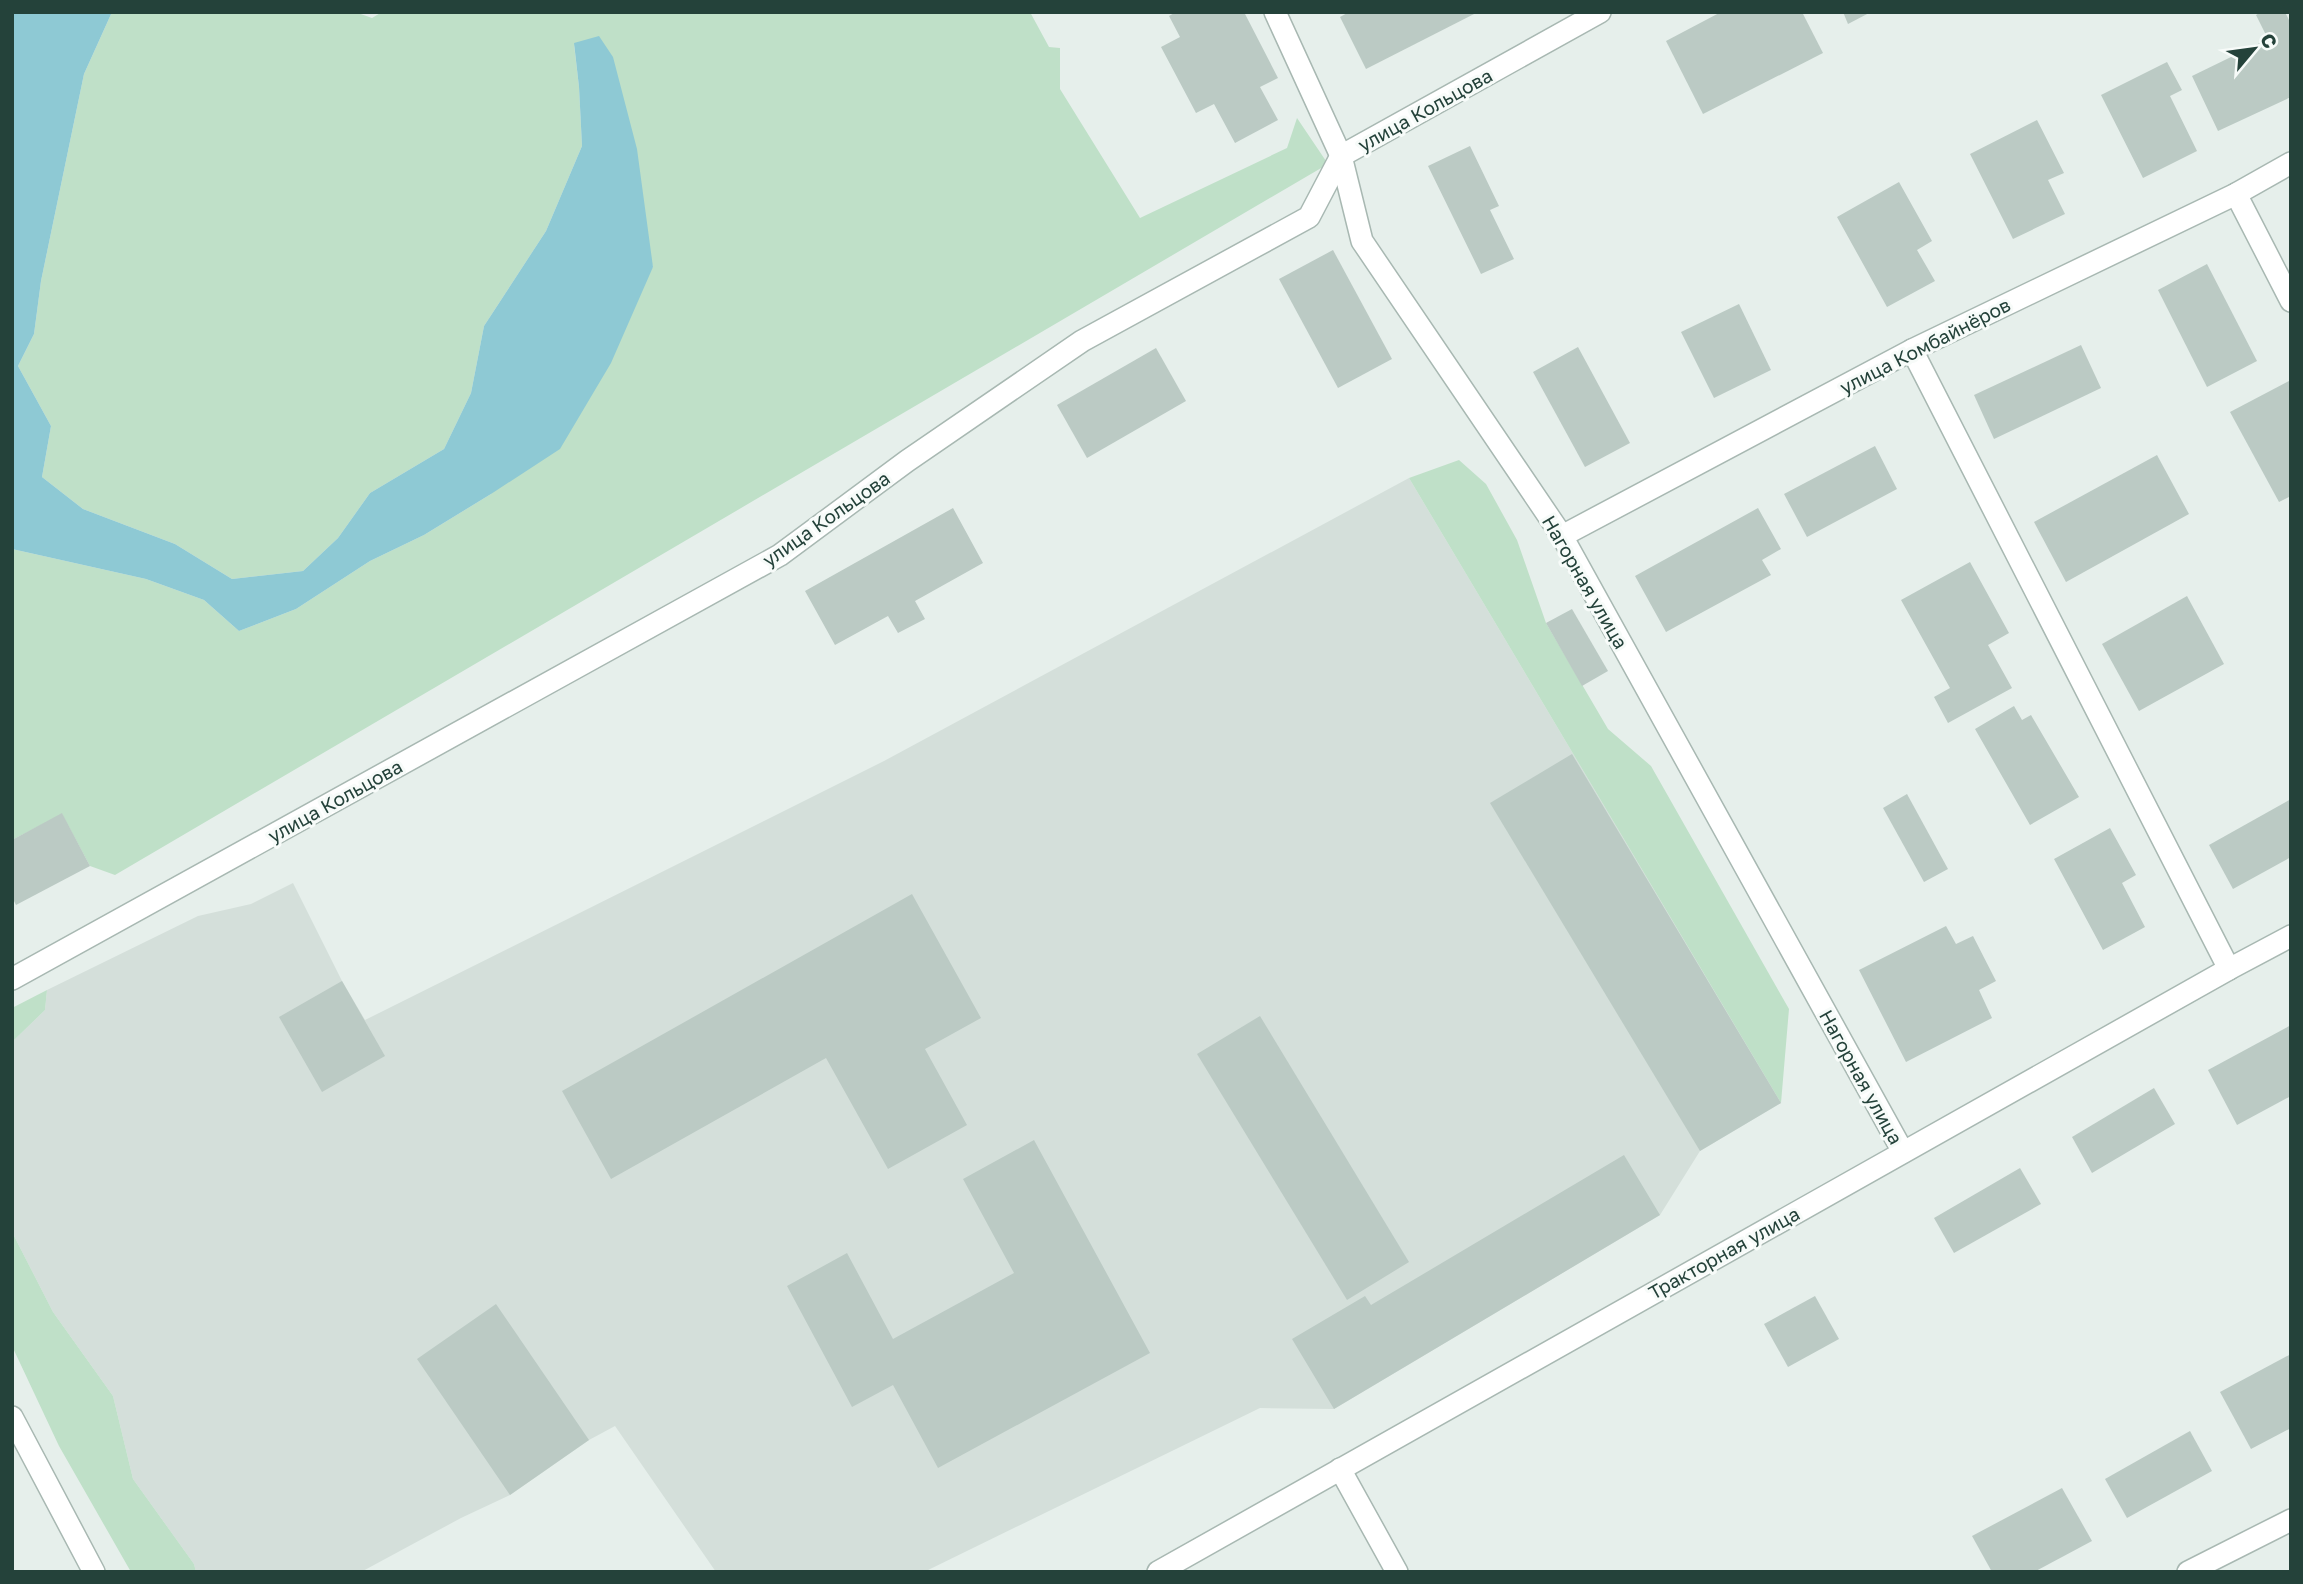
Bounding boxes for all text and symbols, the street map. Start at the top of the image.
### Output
north arrow [2219,14,2289,84]
text: С [2256,29,2283,52]
street label: улица Кольцова [1353,63,1496,156]
street label: улица Комбайнёров [1836,293,2014,399]
street label: улица Кольцова [758,466,894,571]
street label: Нагорная улица [1538,511,1633,653]
street label: улица Кольцова [263,754,406,847]
street label: Нагорная улица [1815,1005,1908,1148]
street label: Тракторная улица [1644,1201,1803,1304]

